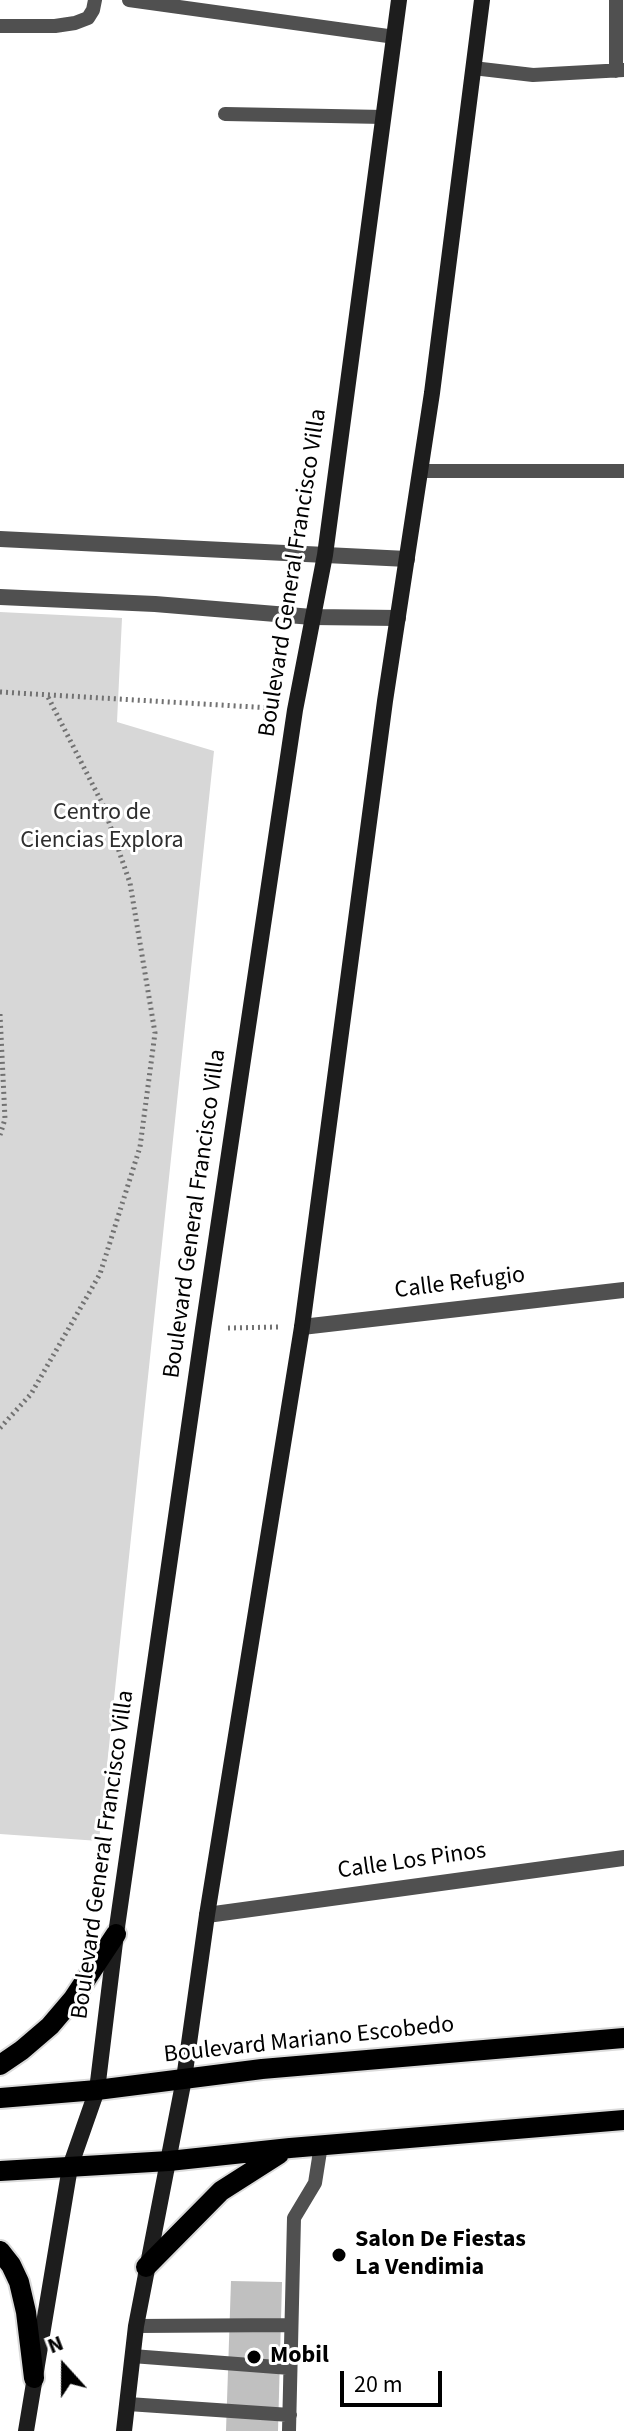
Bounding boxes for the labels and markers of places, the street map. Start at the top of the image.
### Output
place label: Salon De Fiestas La Vendimia [355,2227,526,2283]
marker: Salon De Fiestas La Vendimia [330,2246,348,2264]
place label: Mobil [270,2343,329,2371]
marker: Mobil [245,2348,263,2366]

